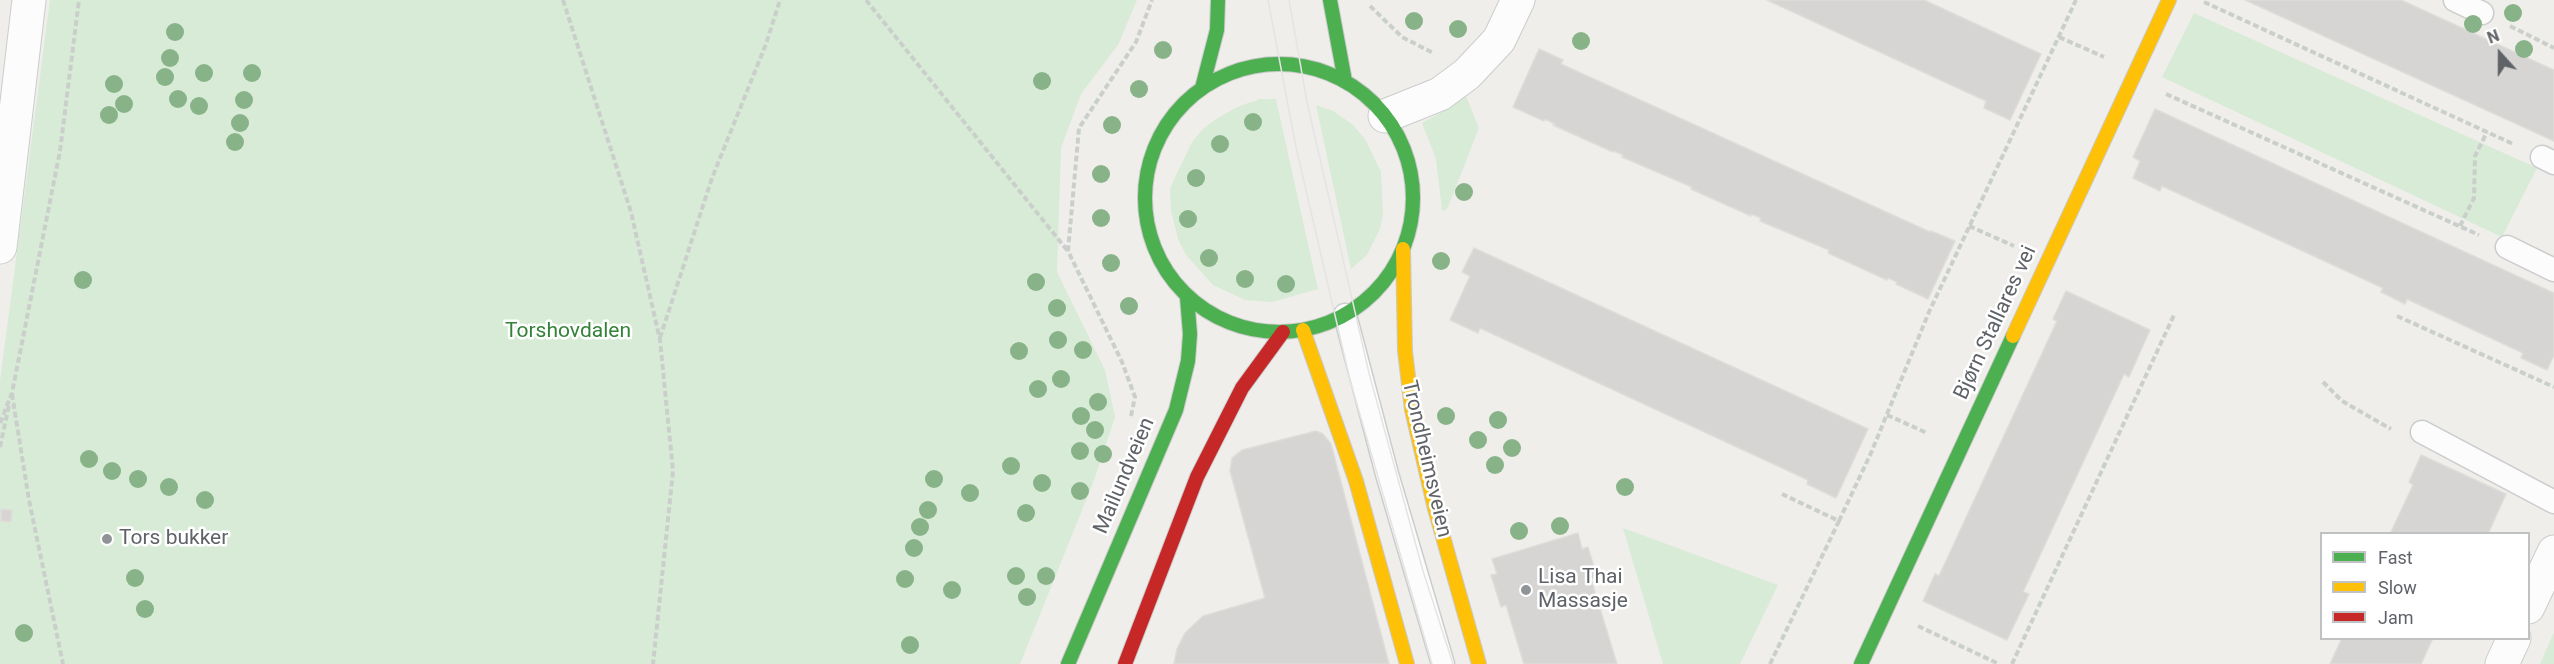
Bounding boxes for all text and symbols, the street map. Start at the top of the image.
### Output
north arrow [2470,24,2530,84]
text: N [2485,26,2502,48]
street label: Bjørn Stallares vei [1949,242,2043,404]
park label: Torshovdalen [505,319,631,345]
street label: Trondheimsveien [1396,378,1456,540]
street label: Mailundveien [1089,414,1161,538]
place label: Tors bukker [119,526,228,552]
marker: Tors bukker [100,532,114,546]
legend [2320,532,2530,640]
text: Fast [2378,547,2413,568]
place label: Lisa Thai Massasje [1538,565,1628,615]
text: Slow [2378,577,2417,598]
marker: Lisa Thai Massasje [1519,583,1533,597]
text: Jam [2378,607,2414,628]

